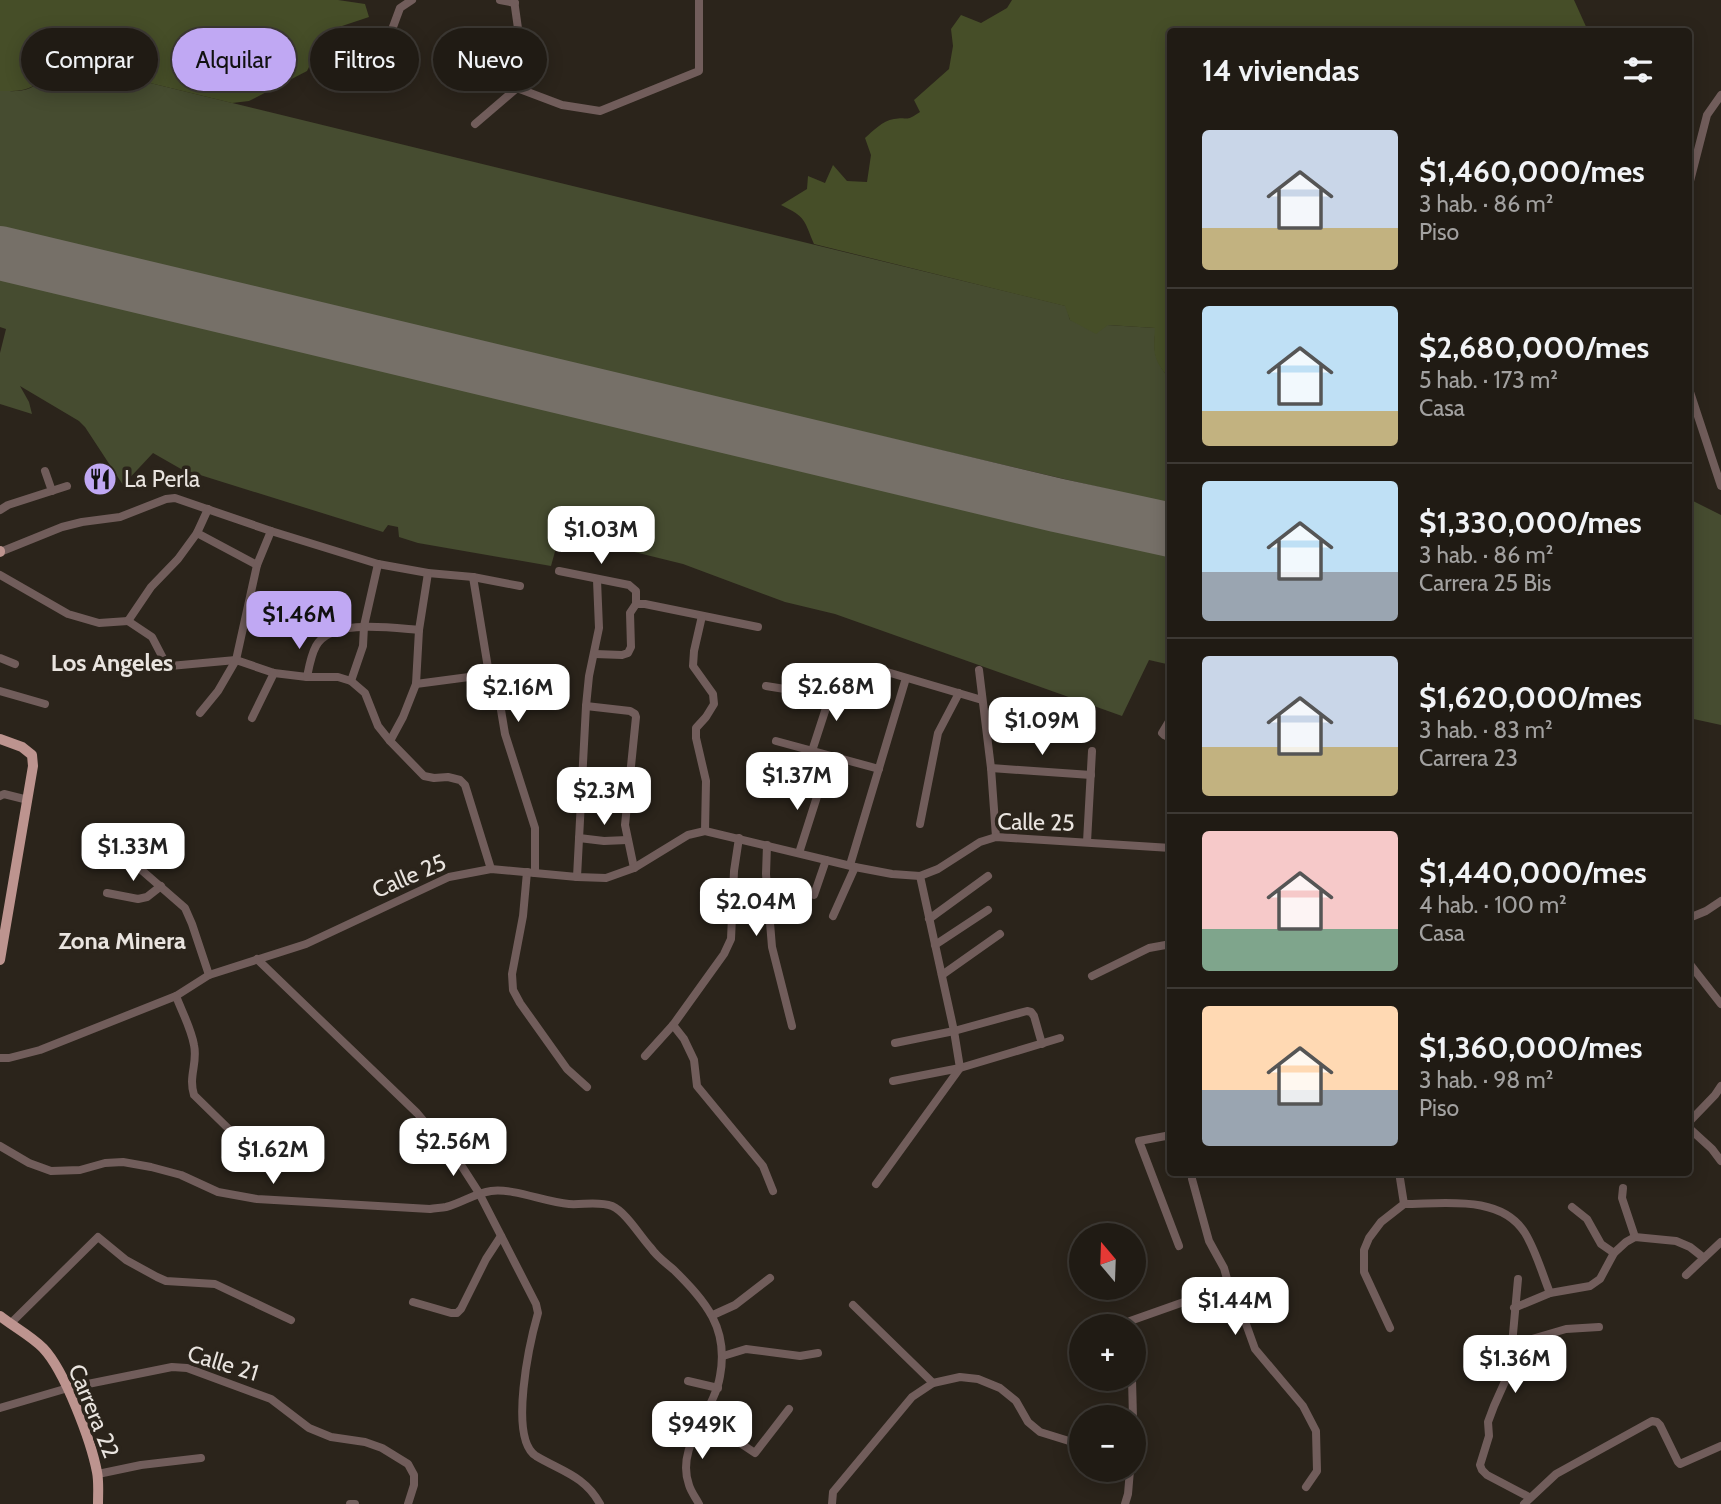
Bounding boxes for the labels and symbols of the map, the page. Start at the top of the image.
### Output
restaurant icon: La Perla [81,460,119,498]
place label: La Perla [124,465,200,493]
pin: $1.03M [544,506,658,566]
pin: $1.46M [242,592,356,651]
district label: Los Angeles [51,648,173,677]
pin: $2.16M [461,664,575,724]
pin: $2.68M [779,664,893,723]
pin: $1.09M [985,698,1099,757]
pin: $1.37M [740,752,854,812]
pin: $2.3M [555,768,653,827]
street label: Calle 25 [997,807,1075,837]
pin: $1.33M [76,824,190,883]
street label: Calle 25 [368,848,450,904]
pin: $2.04M [699,878,813,938]
district label: Zona Minera [58,926,186,955]
pin: $2.56M [396,1118,510,1178]
pin: $1.62M [216,1126,330,1186]
north arrow [1069,1223,1146,1300]
pin: $1.44M [1178,1278,1292,1337]
pin: $1.36M [1458,1336,1572,1395]
street label: Calle 21 [184,1339,262,1387]
street label: Carrera 22 [63,1360,125,1462]
pin: $949K [653,1402,751,1461]

